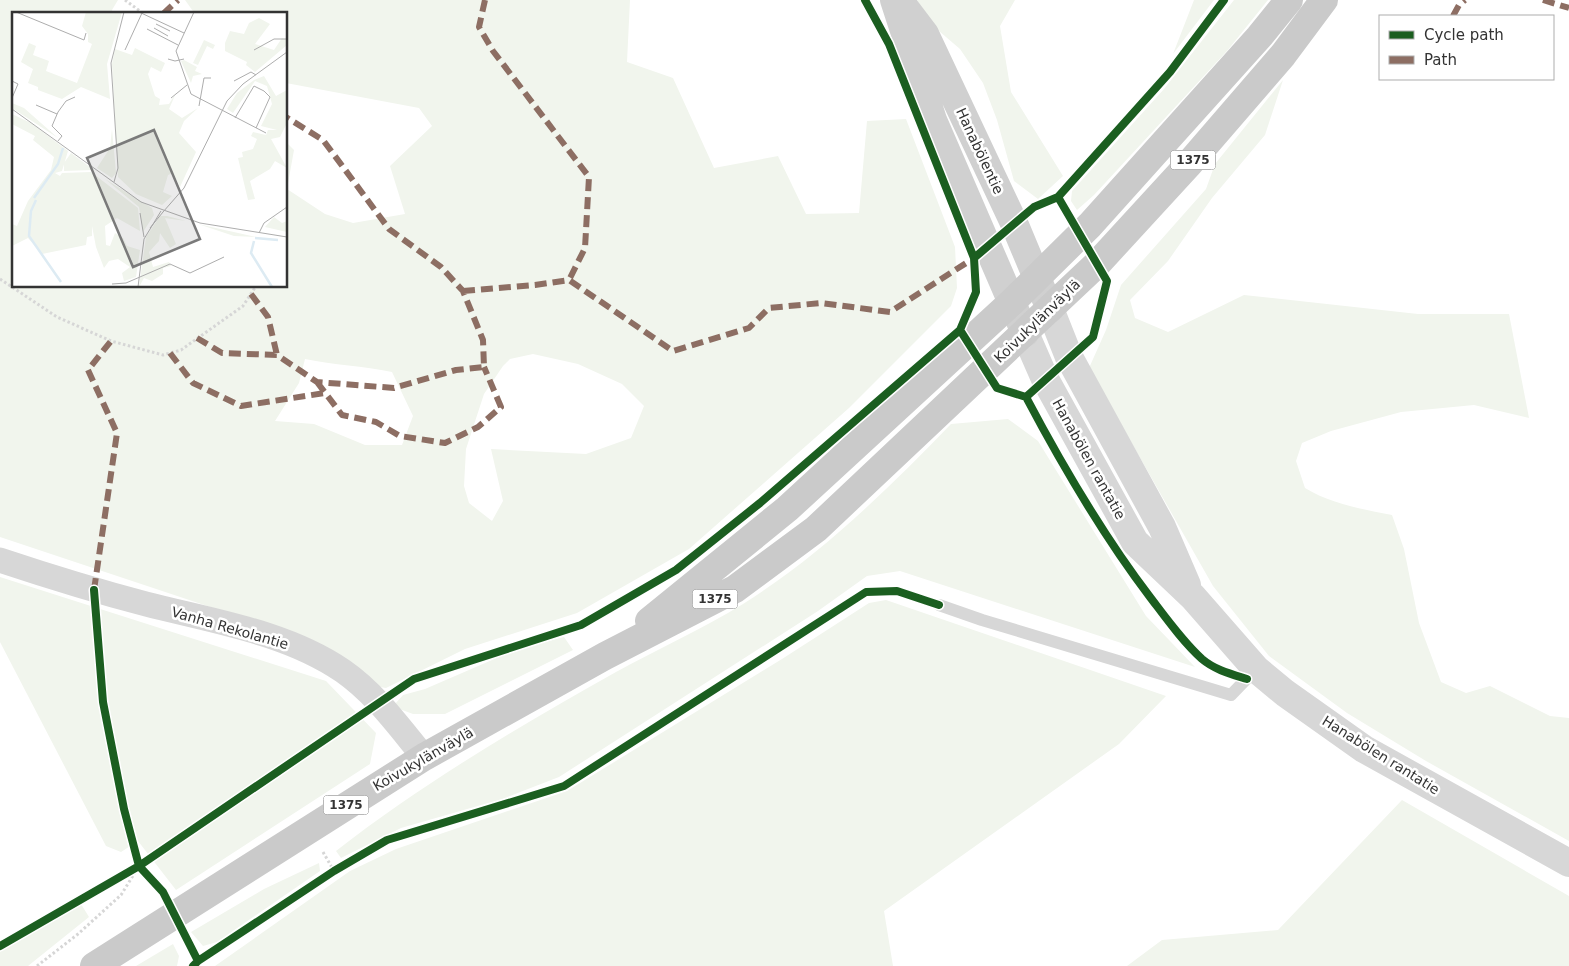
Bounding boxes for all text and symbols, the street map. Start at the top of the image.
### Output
inset map [12,12,288,288]
legend [1379,15,1554,80]
text: Cycle path [1424,26,1504,44]
text: Path [1424,51,1457,69]
street label: Hanabölentie [953,105,1007,197]
road number: 1375 [1170,150,1216,170]
street label: Koivukylänväylä [991,276,1083,366]
street label: Hanabölen rantatie [1049,396,1129,522]
road number: 1375 [692,590,738,608]
street label: Vanha Rekolantie [170,604,290,652]
street label: Hanabölen rantatie [1319,712,1443,798]
street label: Koivukylänväylä [370,724,476,794]
road number: 1375 [324,796,368,814]

